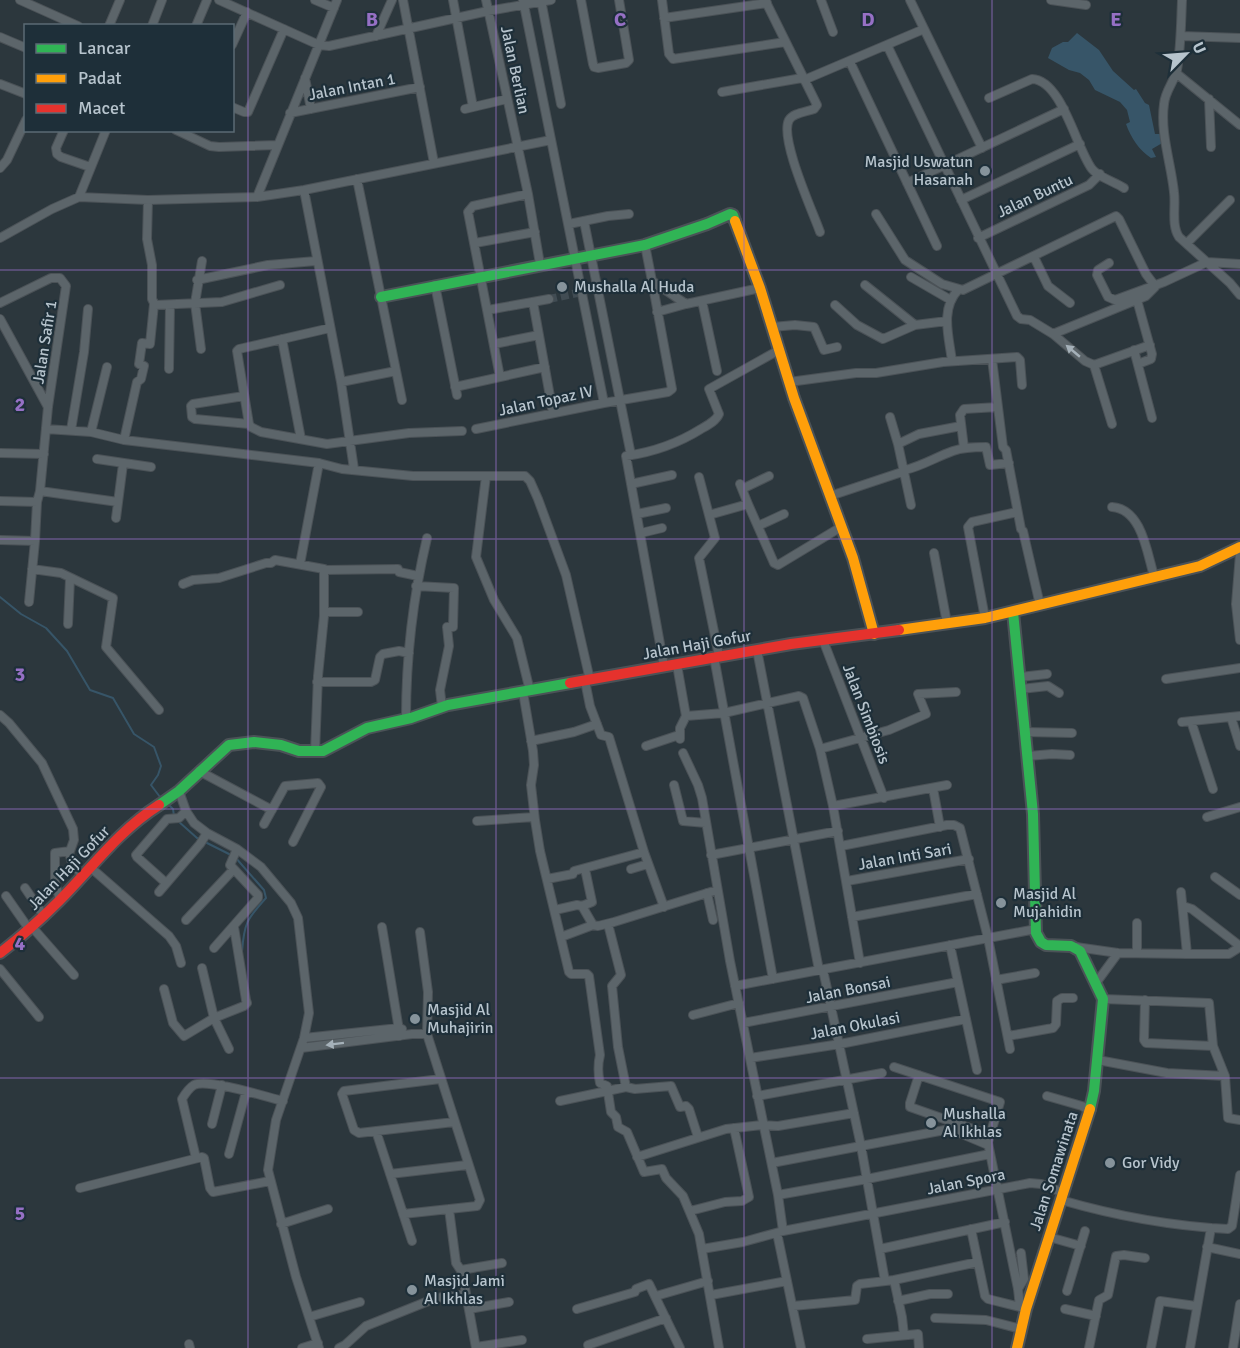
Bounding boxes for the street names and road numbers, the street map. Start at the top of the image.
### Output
street label: Jalan Berlian [496,24,534,116]
street label: Jalan Intan 1 [307,69,397,105]
street label: Jalan Buntu [994,170,1076,222]
street label: Jalan Safir 1 [29,299,61,385]
street label: Jalan Topaz IV [497,381,595,421]
street label: Jalan Haji Gofur [641,626,753,664]
street label: Jalan Simbiosis [838,661,894,767]
street label: Jalan Haji Gofur [24,822,114,914]
street label: Jalan Inti Sari [857,839,953,875]
street label: Jalan Bonsai [804,972,892,1008]
street label: Jalan Okulasi [808,1007,902,1045]
street label: Jalan Somawinata [1025,1109,1083,1233]
street label: Jalan Spora [925,1165,1007,1199]

